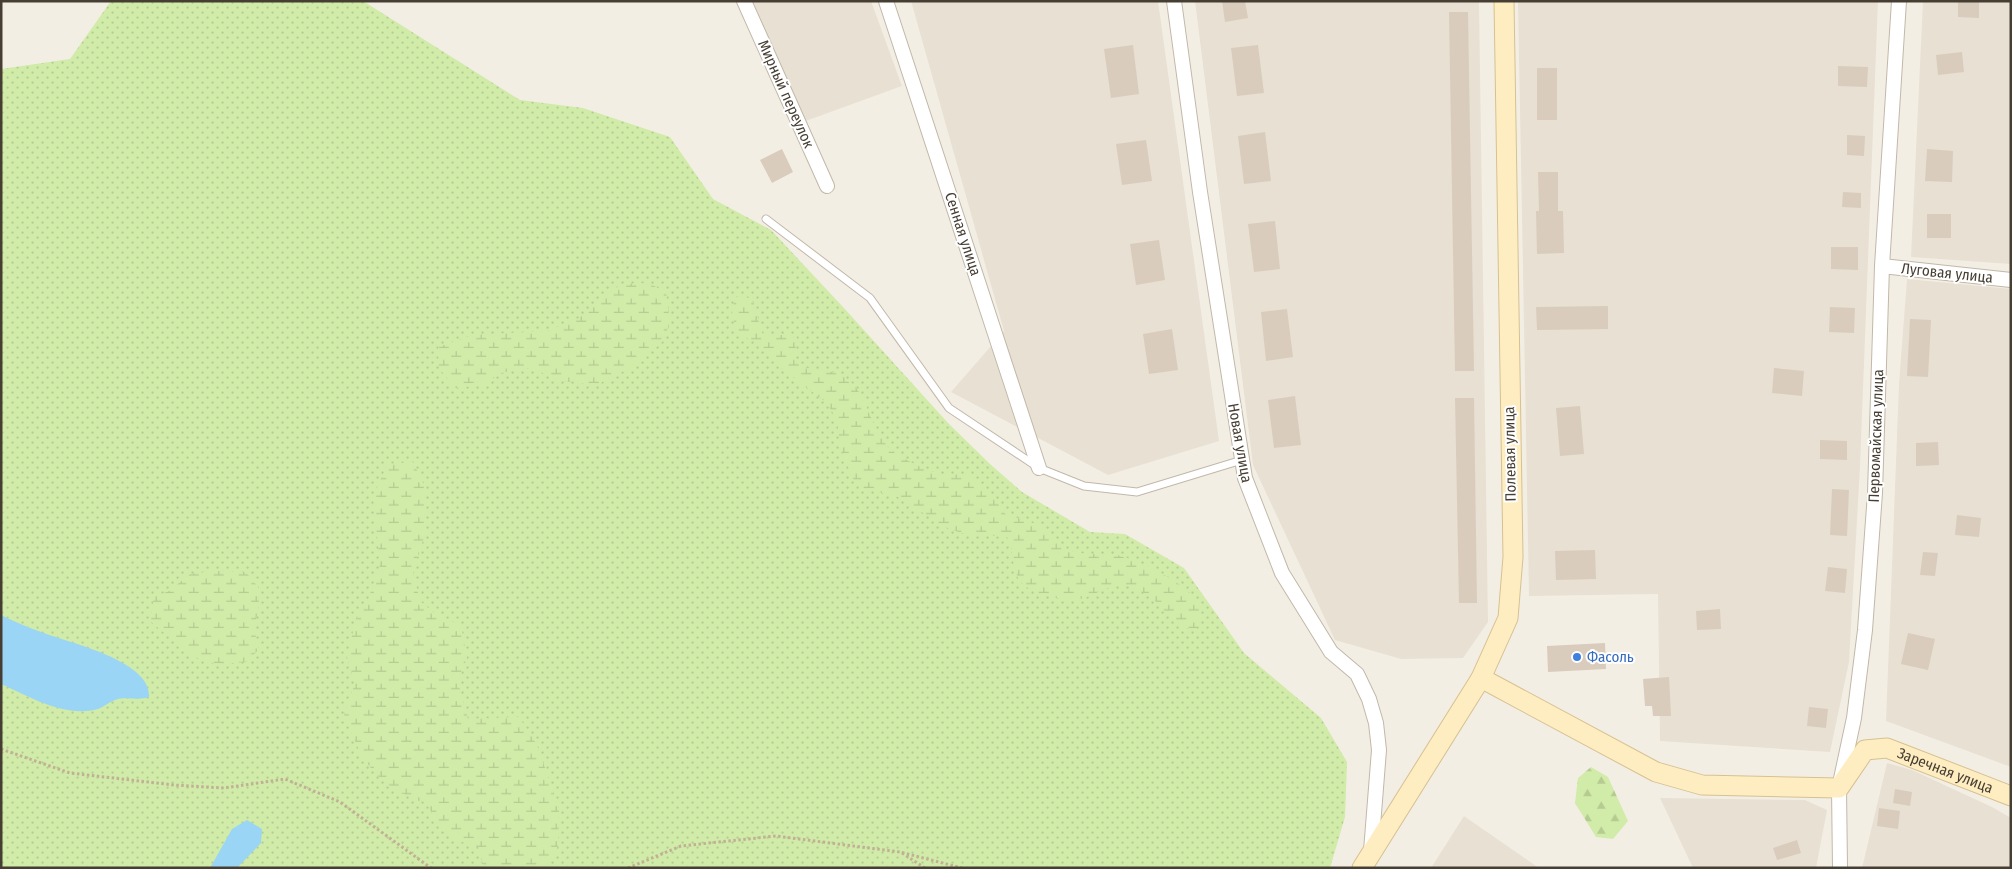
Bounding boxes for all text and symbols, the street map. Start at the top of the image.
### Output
street label: Мирный переулок [754,37,818,151]
street label: Сенная улица [941,190,985,278]
street label: Луговая улица [1900,259,1994,287]
street label: Первомайская улица [1865,369,1887,503]
street label: Новая улица [1224,402,1256,484]
street label: Полевая улица [1500,406,1520,502]
place label: Фасоль [1587,648,1634,666]
marker: Фасоль [1571,651,1583,663]
street label: Заречная улица [1895,744,1996,797]

